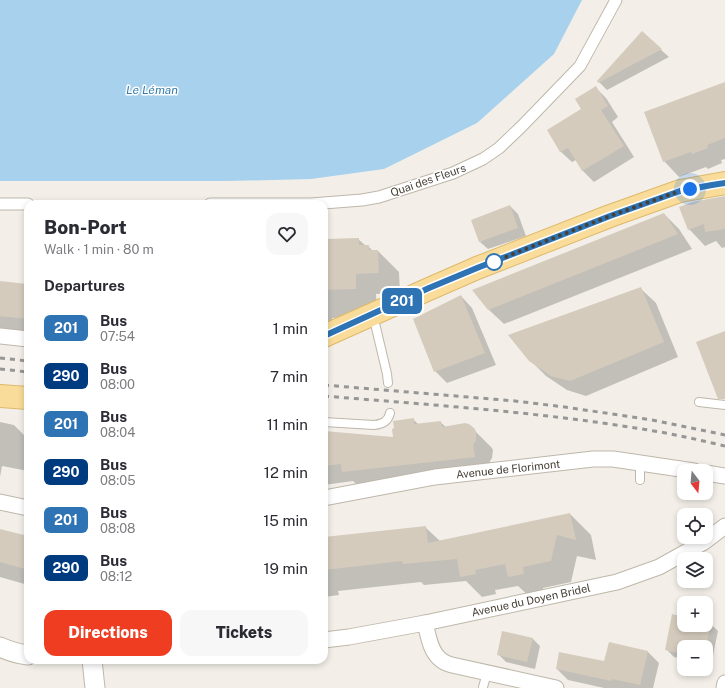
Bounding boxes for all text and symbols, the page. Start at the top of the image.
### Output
water label: Le Léman [126,83,178,97]
street label: Quai des Fleurs [389,161,468,199]
your location [680,179,700,199]
button: heart [266,213,308,255]
text: Bon-Port [44,216,127,238]
text: Walk · 1 min · 80 m [44,242,154,257]
unlabelled marker [485,253,503,271]
text: Departures [44,277,125,294]
line badge: 201 [379,288,425,314]
text: 201 [390,293,414,309]
text: Bus [100,312,127,329]
text: 201 [54,320,78,336]
text: 1 min [273,320,308,337]
text: 07:54 [100,329,135,344]
text: Bus [100,360,127,377]
text: 290 [52,368,80,384]
text: 7 min [270,368,308,385]
text: 08:00 [100,377,135,392]
text: Bus [100,408,127,425]
text: 201 [54,416,78,432]
text: 11 min [267,416,308,433]
text: 08:04 [100,425,135,440]
text: Bus [100,456,127,473]
street label: Avenue de Florimont [455,458,561,480]
text: 290 [52,464,80,480]
text: 12 min [264,464,308,481]
north arrow [677,464,713,500]
map controls [677,464,713,676]
text: 08:05 [100,473,136,488]
text: Bus [100,504,127,521]
button: locate [677,508,713,544]
text: 201 [54,512,78,528]
text: 15 min [263,512,308,529]
text: 08:08 [100,521,136,536]
text: Bus [100,552,127,569]
button: layers [677,552,713,588]
text: 290 [52,560,80,576]
text: 19 min [263,560,308,577]
text: 08:12 [100,569,132,584]
street label: Avenue du Doyen Bridel [470,582,592,618]
button: + [677,596,713,632]
button: Directions [44,610,172,656]
button: Tickets [180,610,308,656]
button: − [677,640,713,676]

